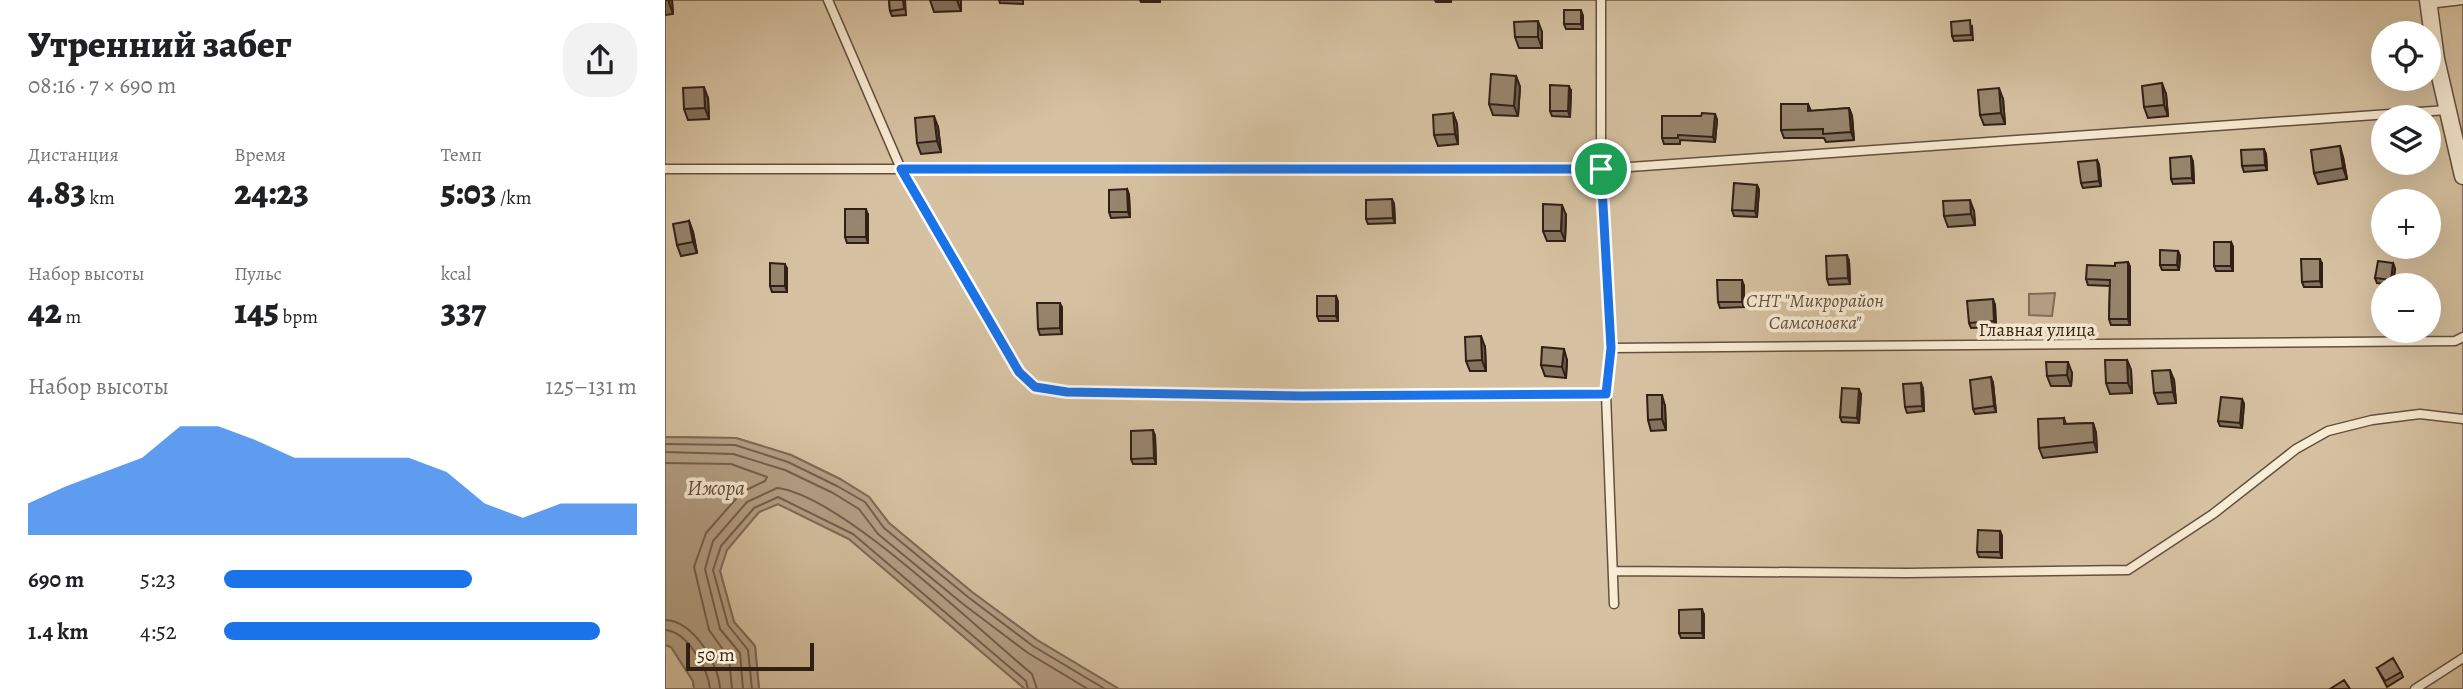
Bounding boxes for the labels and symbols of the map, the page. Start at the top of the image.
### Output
pin [1571,139,1631,199]
park label: СНТ "Микрорайон Самсоновка" [1746,288,1884,336]
street label: Главная улица [1979,317,2096,343]
water label: Ижора [687,474,745,502]
scale bar [686,640,814,672]

